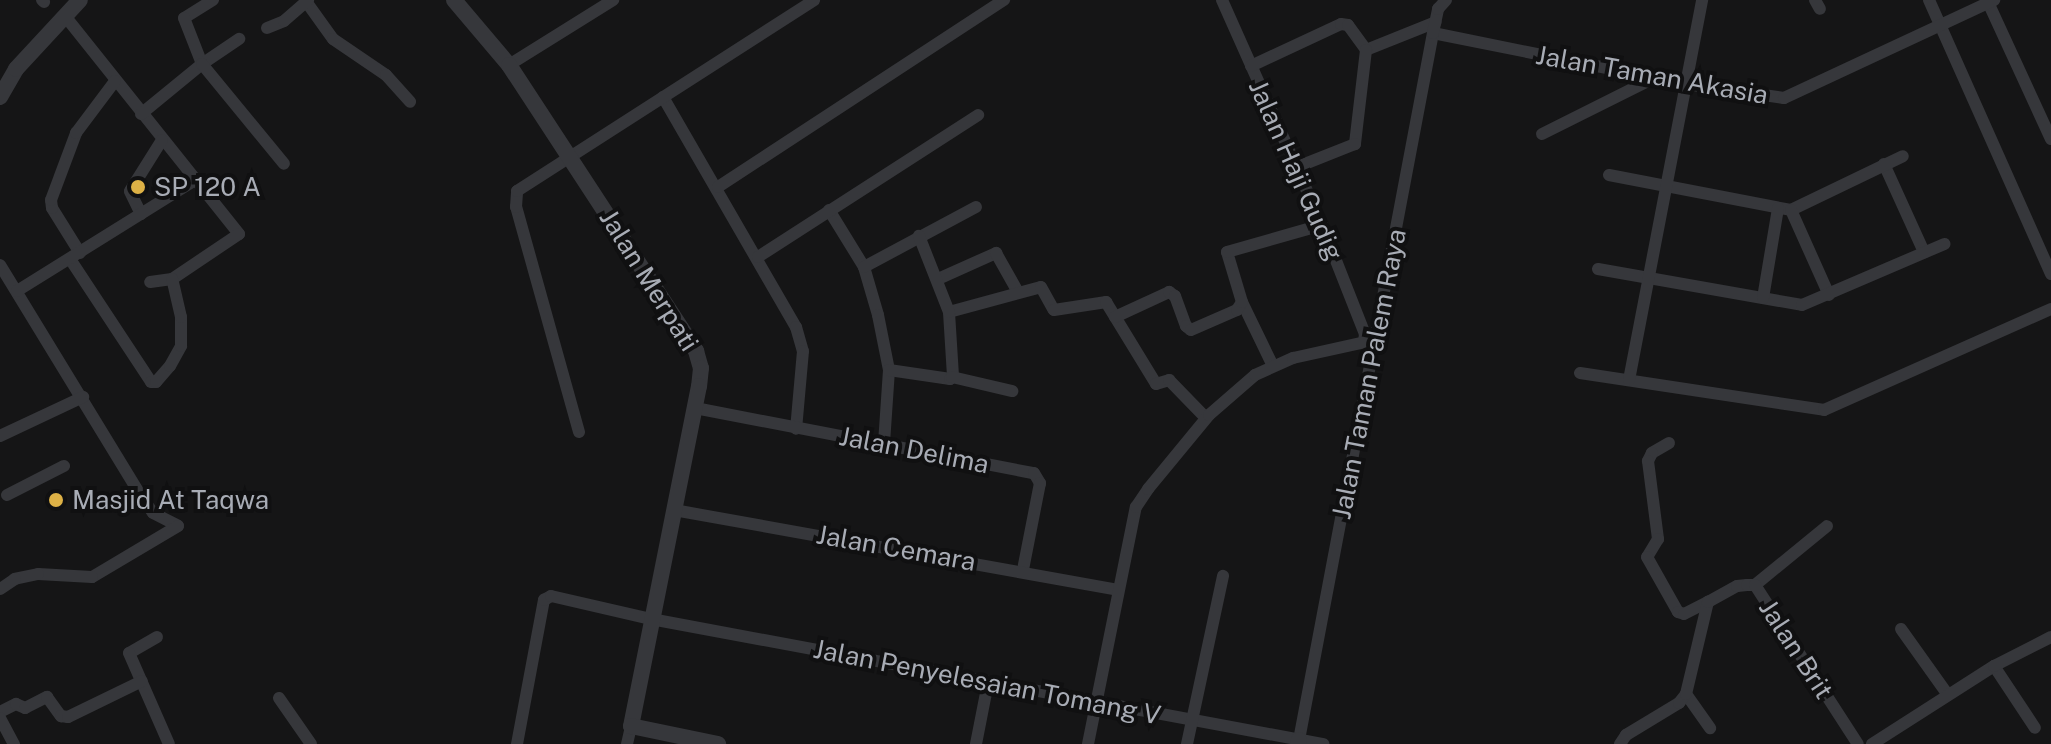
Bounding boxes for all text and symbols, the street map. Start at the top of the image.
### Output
street label: Jalan Taman Akasia [1533,39,1771,111]
street label: Jalan Haji Gudig [1242,75,1350,265]
place label: SP 120 A [154,171,261,203]
marker: SP 120 A [129,178,147,196]
street label: Jalan Merpati [593,203,705,357]
street label: Jalan Taman Palem Raya [1326,226,1412,522]
street label: Jalan Delima [836,420,992,480]
place label: Masjid At Taqwa [72,484,269,516]
marker: Masjid At Taqwa [47,491,65,509]
street label: Jalan Cemara [814,519,978,577]
street label: Jalan Brit [1752,594,1840,704]
street label: Jalan Penyelesaian Tomang V [810,633,1164,731]

